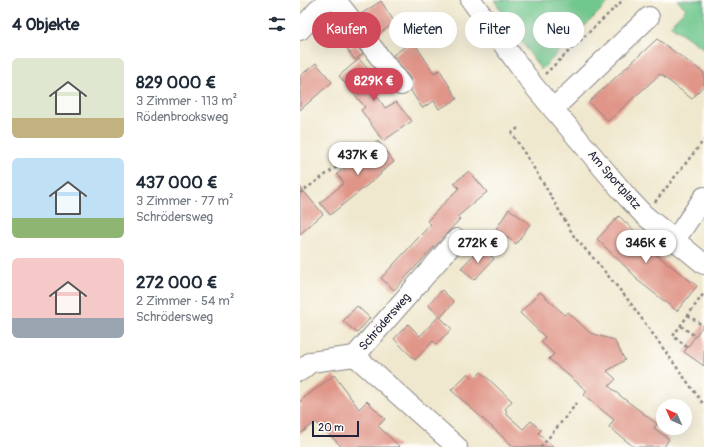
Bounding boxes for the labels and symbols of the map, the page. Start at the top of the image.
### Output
pin: 829K € [341,68,407,102]
pin: 437K € [325,142,391,176]
street label: Am Sportplatz [584,147,644,213]
pin: 272K € [445,230,511,264]
pin: 346K € [613,230,679,264]
street label: Schrödersweg [356,290,414,354]
north arrow [656,399,692,435]
scale bar [312,419,359,438]

